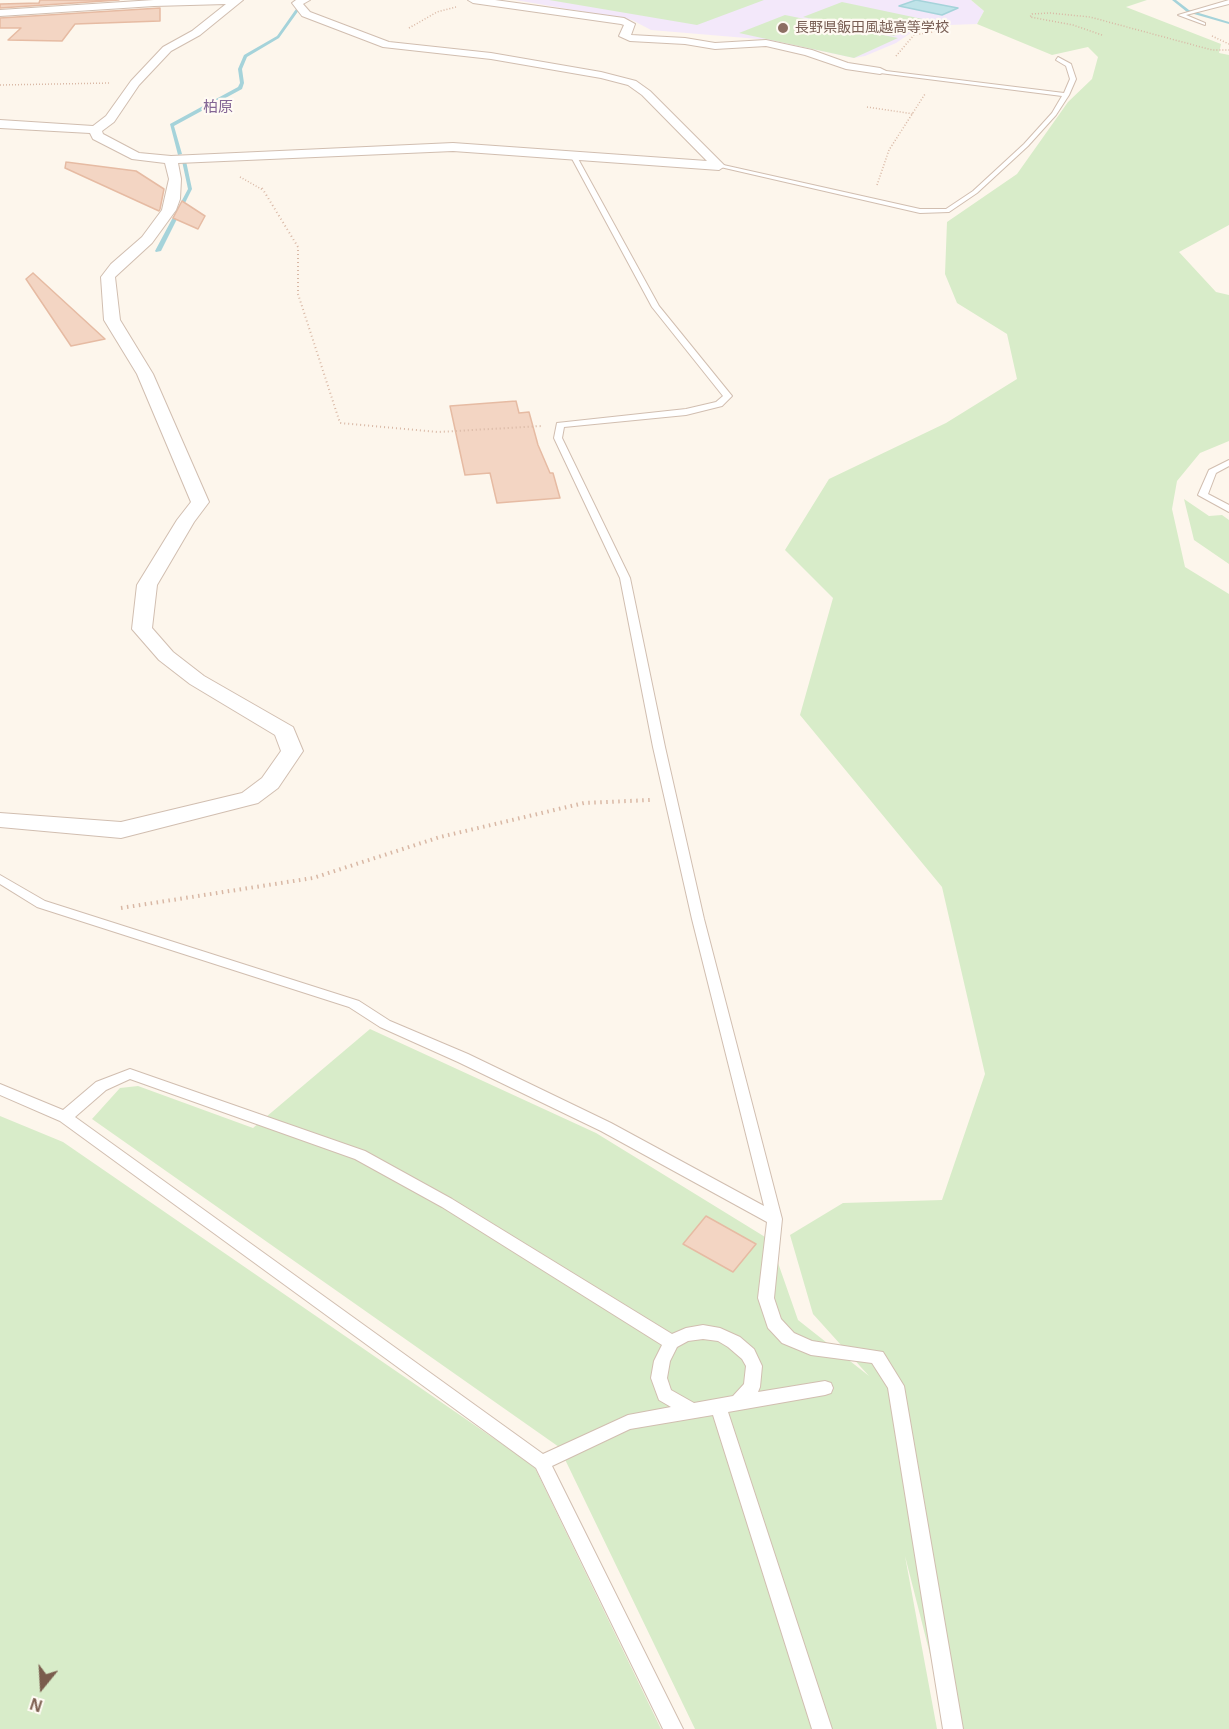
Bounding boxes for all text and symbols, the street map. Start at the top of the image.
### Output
place label: 長野県飯田風越高等学校 [795,20,949,36]
marker: 長野県飯田風越高等学校 [776,21,790,35]
district label: 柏原 [203,99,233,117]
north arrow [12,1657,72,1717]
text: N [28,1695,44,1714]

